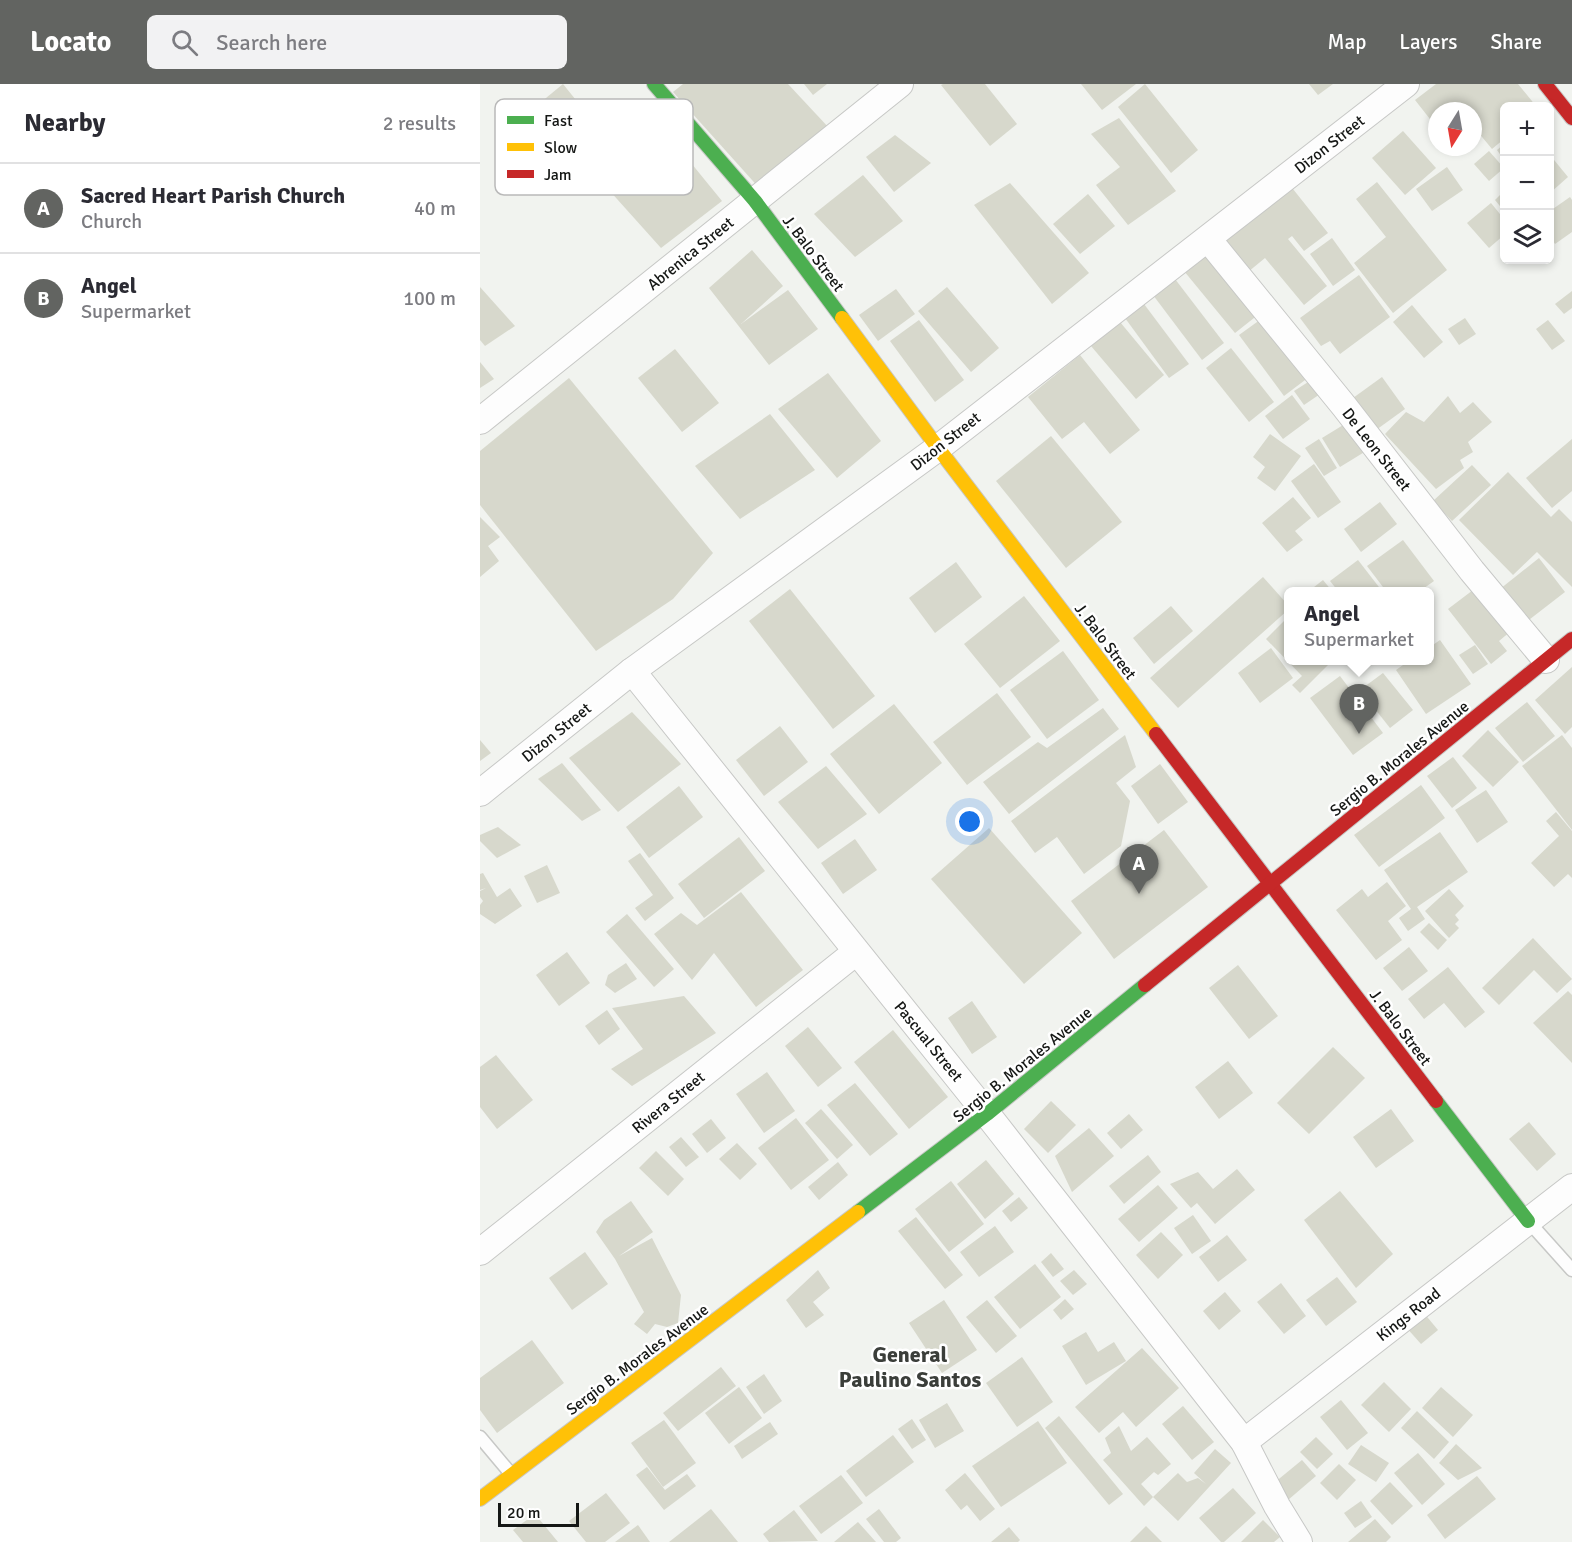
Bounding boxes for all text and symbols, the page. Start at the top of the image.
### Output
search box [147,15,567,69]
text: Locato [30,25,111,59]
icon: search [168,26,201,59]
text: Search here [216,29,327,56]
text: Map [1328,29,1366,55]
text: Layers [1399,29,1457,55]
text: Share [1490,29,1542,55]
legend [495,99,693,195]
north arrow [1428,102,1482,156]
map controls [1500,102,1554,264]
button: + [1500,102,1554,156]
text: Nearby [24,107,105,139]
text: 2 results [383,111,456,136]
text: Fast [544,111,573,131]
street label: Dizon Street [1290,111,1369,178]
text: Slow [544,138,578,158]
button: − [1500,156,1554,210]
text: Jam [544,165,572,185]
text: Sacred Heart Parish Church [81,182,345,209]
text: A [37,196,50,221]
text: 40 m [414,196,456,221]
text: Church [81,209,142,234]
button: layers [1500,210,1554,264]
street label: Abrenica Street [643,212,738,295]
street label: J. Balo Street [778,212,849,296]
text: Angel [81,272,137,299]
text: B [37,286,50,311]
text: 100 m [403,286,456,311]
text: Supermarket [81,299,191,324]
street label: De Leon Street [1338,404,1415,496]
street label: Dizon Street [906,408,985,475]
popup [1284,587,1434,665]
street label: J. Balo Street [1070,600,1141,684]
text: Angel [1304,600,1360,627]
text: Supermarket [1304,627,1414,652]
pin: B [1340,684,1378,734]
street label: Sergio B. Morales Avenue [1326,696,1472,820]
street label: Dizon Street [518,698,596,767]
your location [955,807,984,836]
pin: A [1120,844,1158,894]
street label: J. Balo Street [1365,986,1436,1070]
street label: Pascual Street [890,997,967,1086]
street label: Sergio B. Morales Avenue [949,1003,1096,1127]
street label: Rivera Street [628,1067,709,1138]
street label: Kings Road [1373,1284,1445,1346]
street label: Sergio B. Morales Avenue [563,1300,713,1420]
district label: General Paulino Santos [839,1341,981,1393]
scale bar [498,1500,579,1528]
text: 20 m [507,1503,541,1523]

